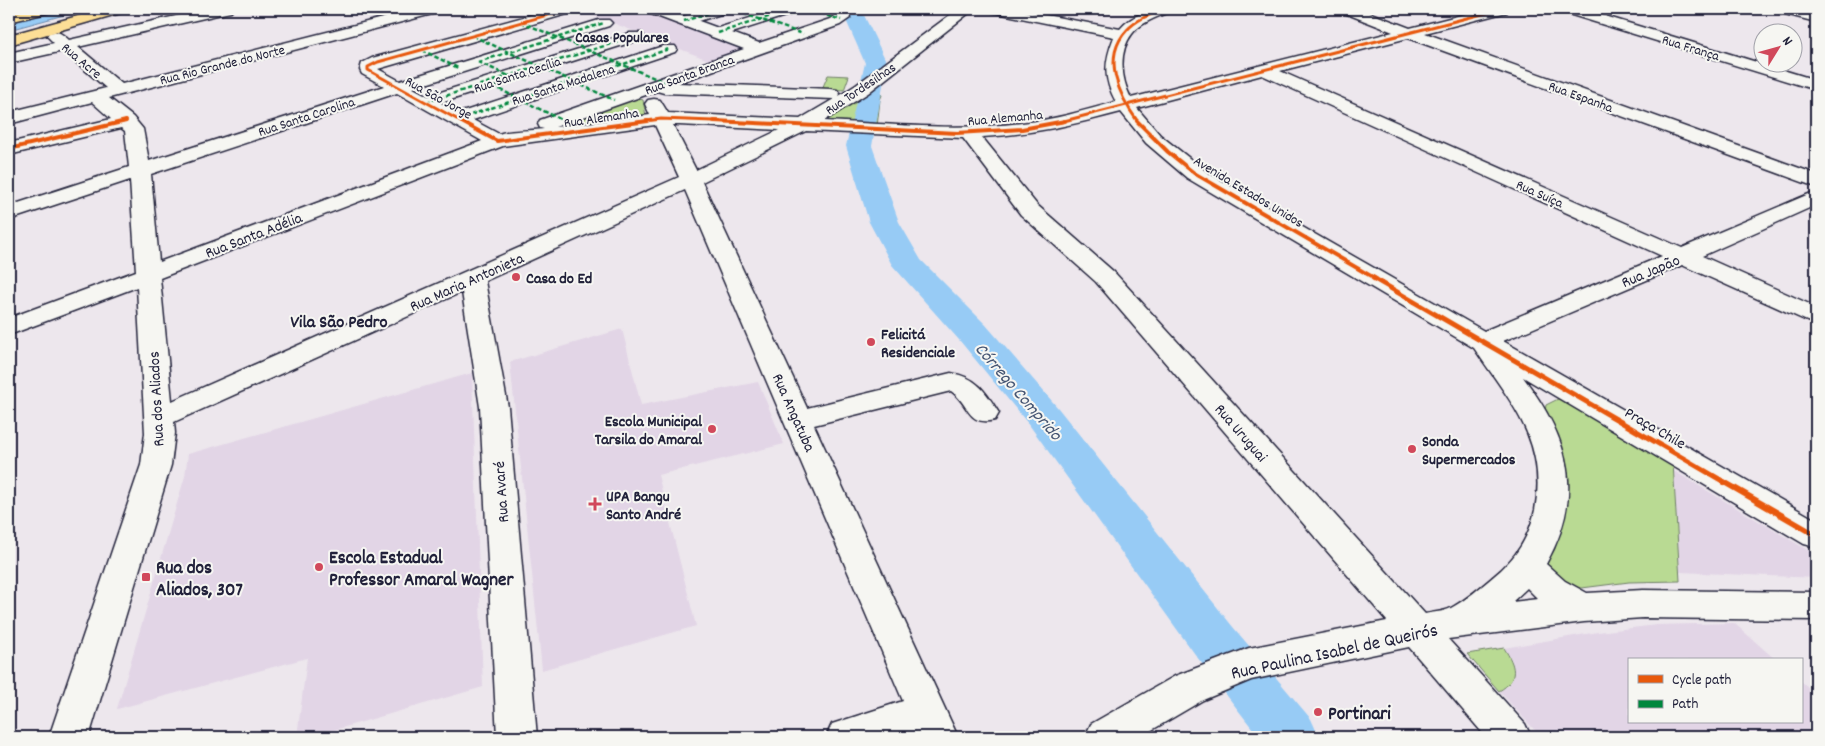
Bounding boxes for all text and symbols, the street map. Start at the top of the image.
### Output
north arrow [1752,22,1802,72]
district label: Casas Populares [575,28,669,50]
street label: Rua França [1659,31,1722,67]
text: N [1777,33,1797,50]
street label: Rua Acre [56,39,105,84]
street label: Rua Rio Grande do Norte [158,41,287,91]
street label: Rua Santa Branca [642,50,738,101]
street label: Rua Santa Cecília [471,52,564,99]
street label: Rua Tordesilhas [822,58,901,121]
street label: Rua Santa Madalena [510,60,618,112]
street label: Rua São Jorge [401,72,475,125]
street label: Rua Espanha [1545,77,1616,119]
street label: Rua Santa Carolina [256,93,358,143]
street label: Rua Alemanha [563,104,640,134]
street label: Rua Alemanha [967,106,1044,132]
street label: Avenida Estados Unidos [1189,152,1307,234]
street label: Rua Suíça [1512,176,1566,214]
street label: Rua Santa Adélia [202,207,306,265]
street label: Rua Maria Antonieta [406,248,528,319]
street label: Rua Japão [1618,250,1684,295]
place label: Casa do Ed [526,268,592,291]
marker: Casa do Ed [510,271,522,283]
district label: Vila São Pedro [290,311,388,336]
place label: Felicitá Residenciale [881,324,955,365]
marker: Felicitá Residenciale [865,336,877,348]
water label: Córrego Comprido [968,338,1067,448]
street label: Rua dos Aliados [144,350,171,447]
street label: Rua Angatuba [765,370,820,456]
street label: Rua Uruguai [1208,399,1272,468]
street label: Praça Chile [1620,402,1690,456]
place label: Escola Municipal Tarsila do Amaral [595,411,702,452]
marker: Escola Municipal Tarsila do Amaral [706,423,718,435]
place label: Sonda Supermercados [1422,431,1516,472]
marker: Sonda Supermercados [1406,443,1418,455]
street label: Rua Avaré [489,460,516,523]
place label: UPA Bangu Santo André [606,486,681,527]
marker: UPA Bangu Santo André [588,497,602,511]
place label: Escola Estadual Professor Amaral Wagner [329,546,514,595]
place label: Rua dos Aliados, 307 [156,556,243,605]
marker: Escola Estadual Professor Amaral Wagner [313,561,325,573]
marker: Rua dos Aliados, 307 [140,571,152,583]
street label: Rua Paulina Isabel de Queirós [1229,618,1441,689]
legend [1628,658,1802,724]
text: Cycle path [1672,670,1732,692]
text: Path [1672,694,1698,716]
place label: Portinari [1328,702,1391,729]
marker: Portinari [1312,706,1324,718]

